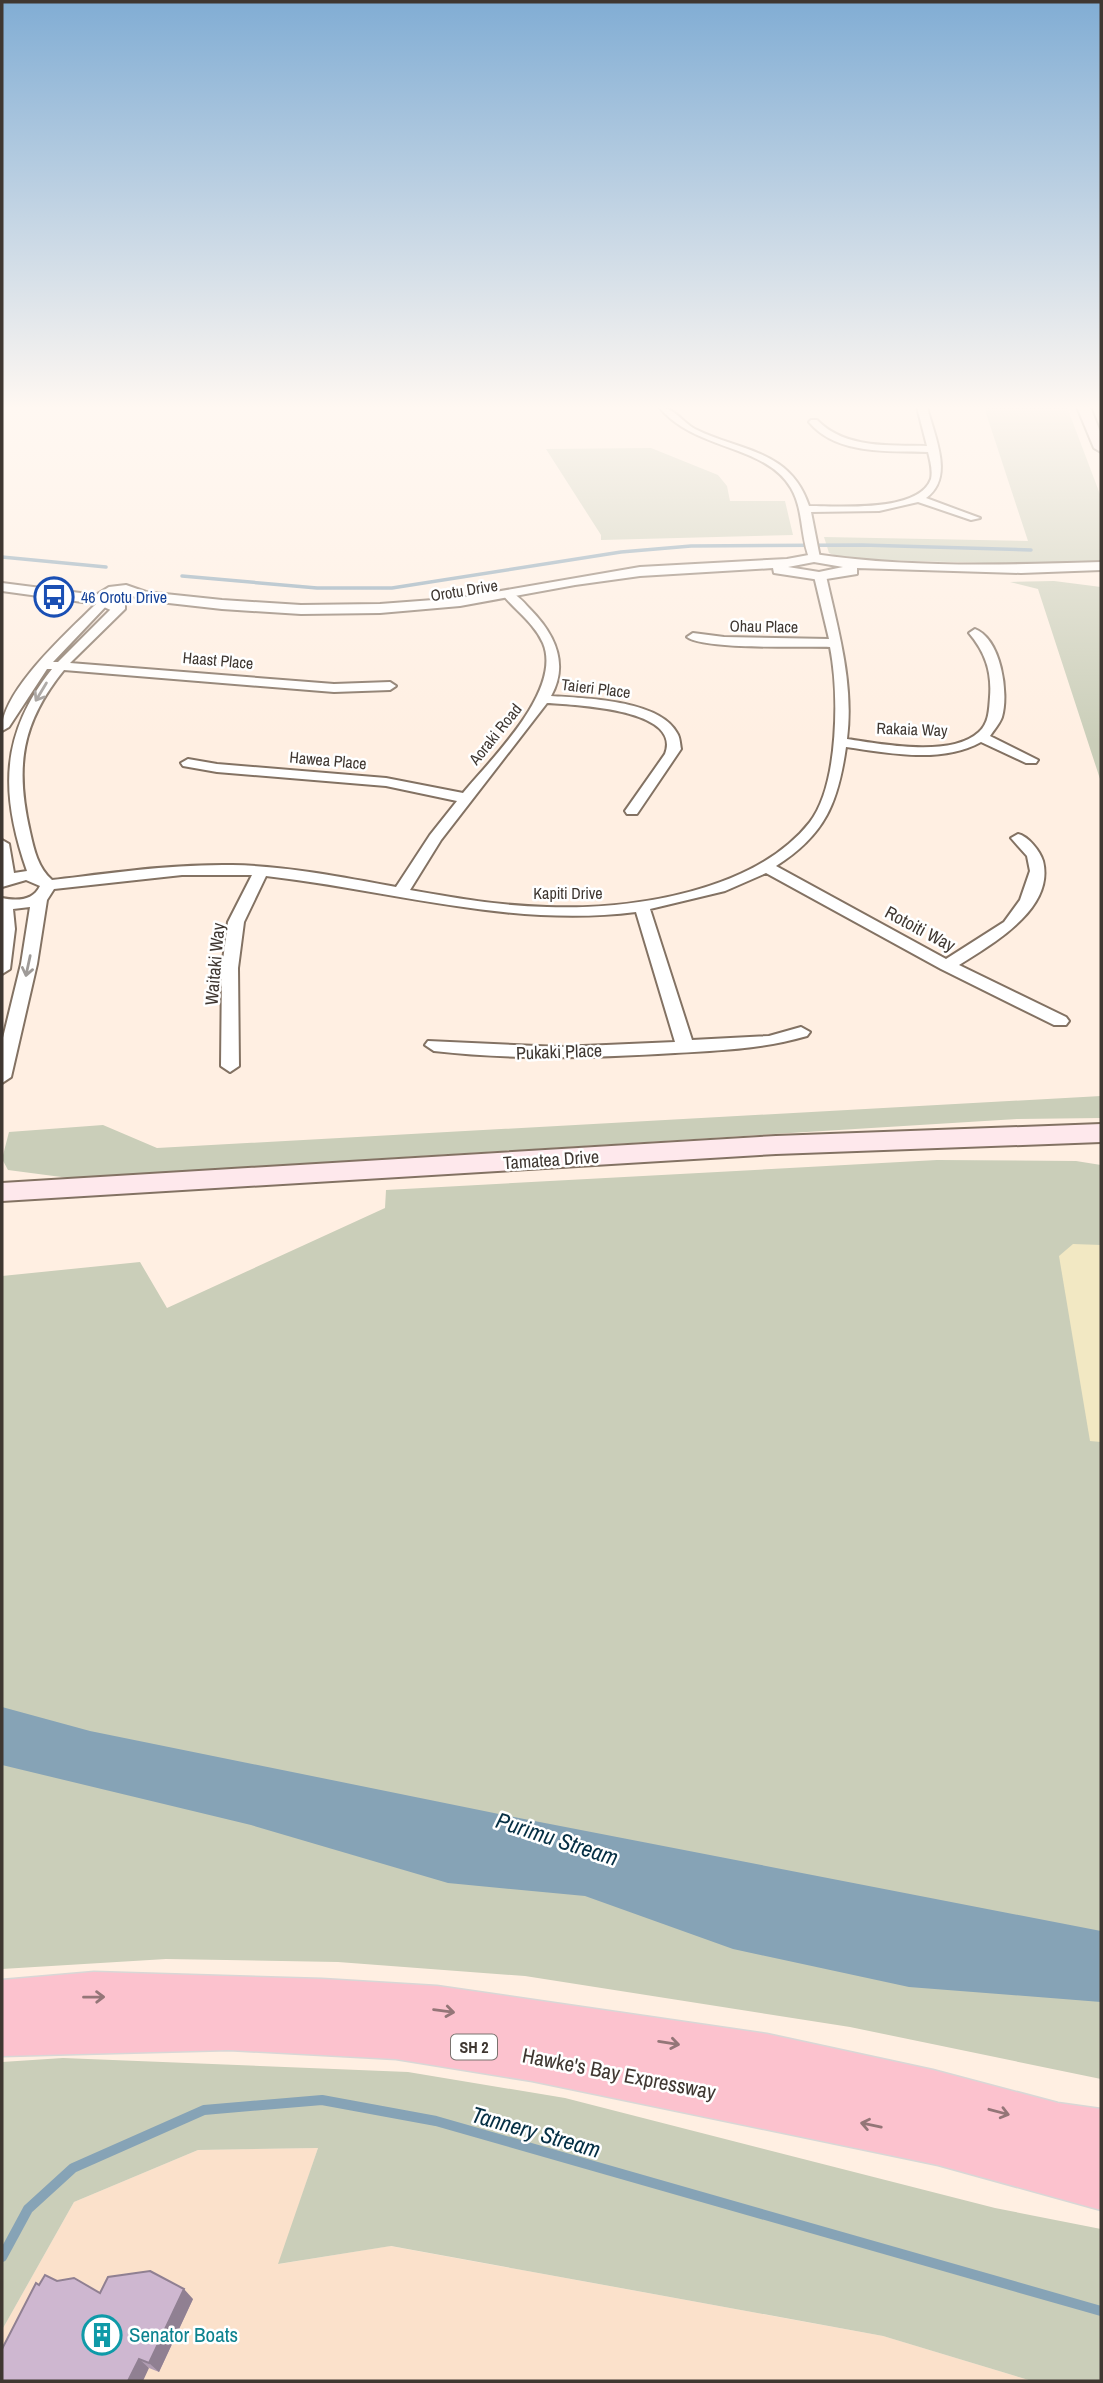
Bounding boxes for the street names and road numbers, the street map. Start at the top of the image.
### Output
street label: Orotu Drive [429,574,499,606]
street label: Ohau Place [730,614,798,638]
street label: Haast Place [182,646,254,674]
street label: Taieri Place [560,673,632,703]
street label: Aoraki Road [463,699,526,770]
street label: Rakaia Way [876,717,948,741]
street label: Hawea Place [289,746,367,774]
street label: Kapiti Drive [533,882,603,904]
street label: Rotoiti Way [881,900,960,958]
street label: Waitaki Way [198,921,231,1006]
street label: Pukaki Place [515,1038,602,1065]
street label: Tamatea Drive [502,1144,600,1175]
road number: SH 2 [451,2035,497,2060]
street label: Hawke's Bay Expressway [520,2041,719,2107]

